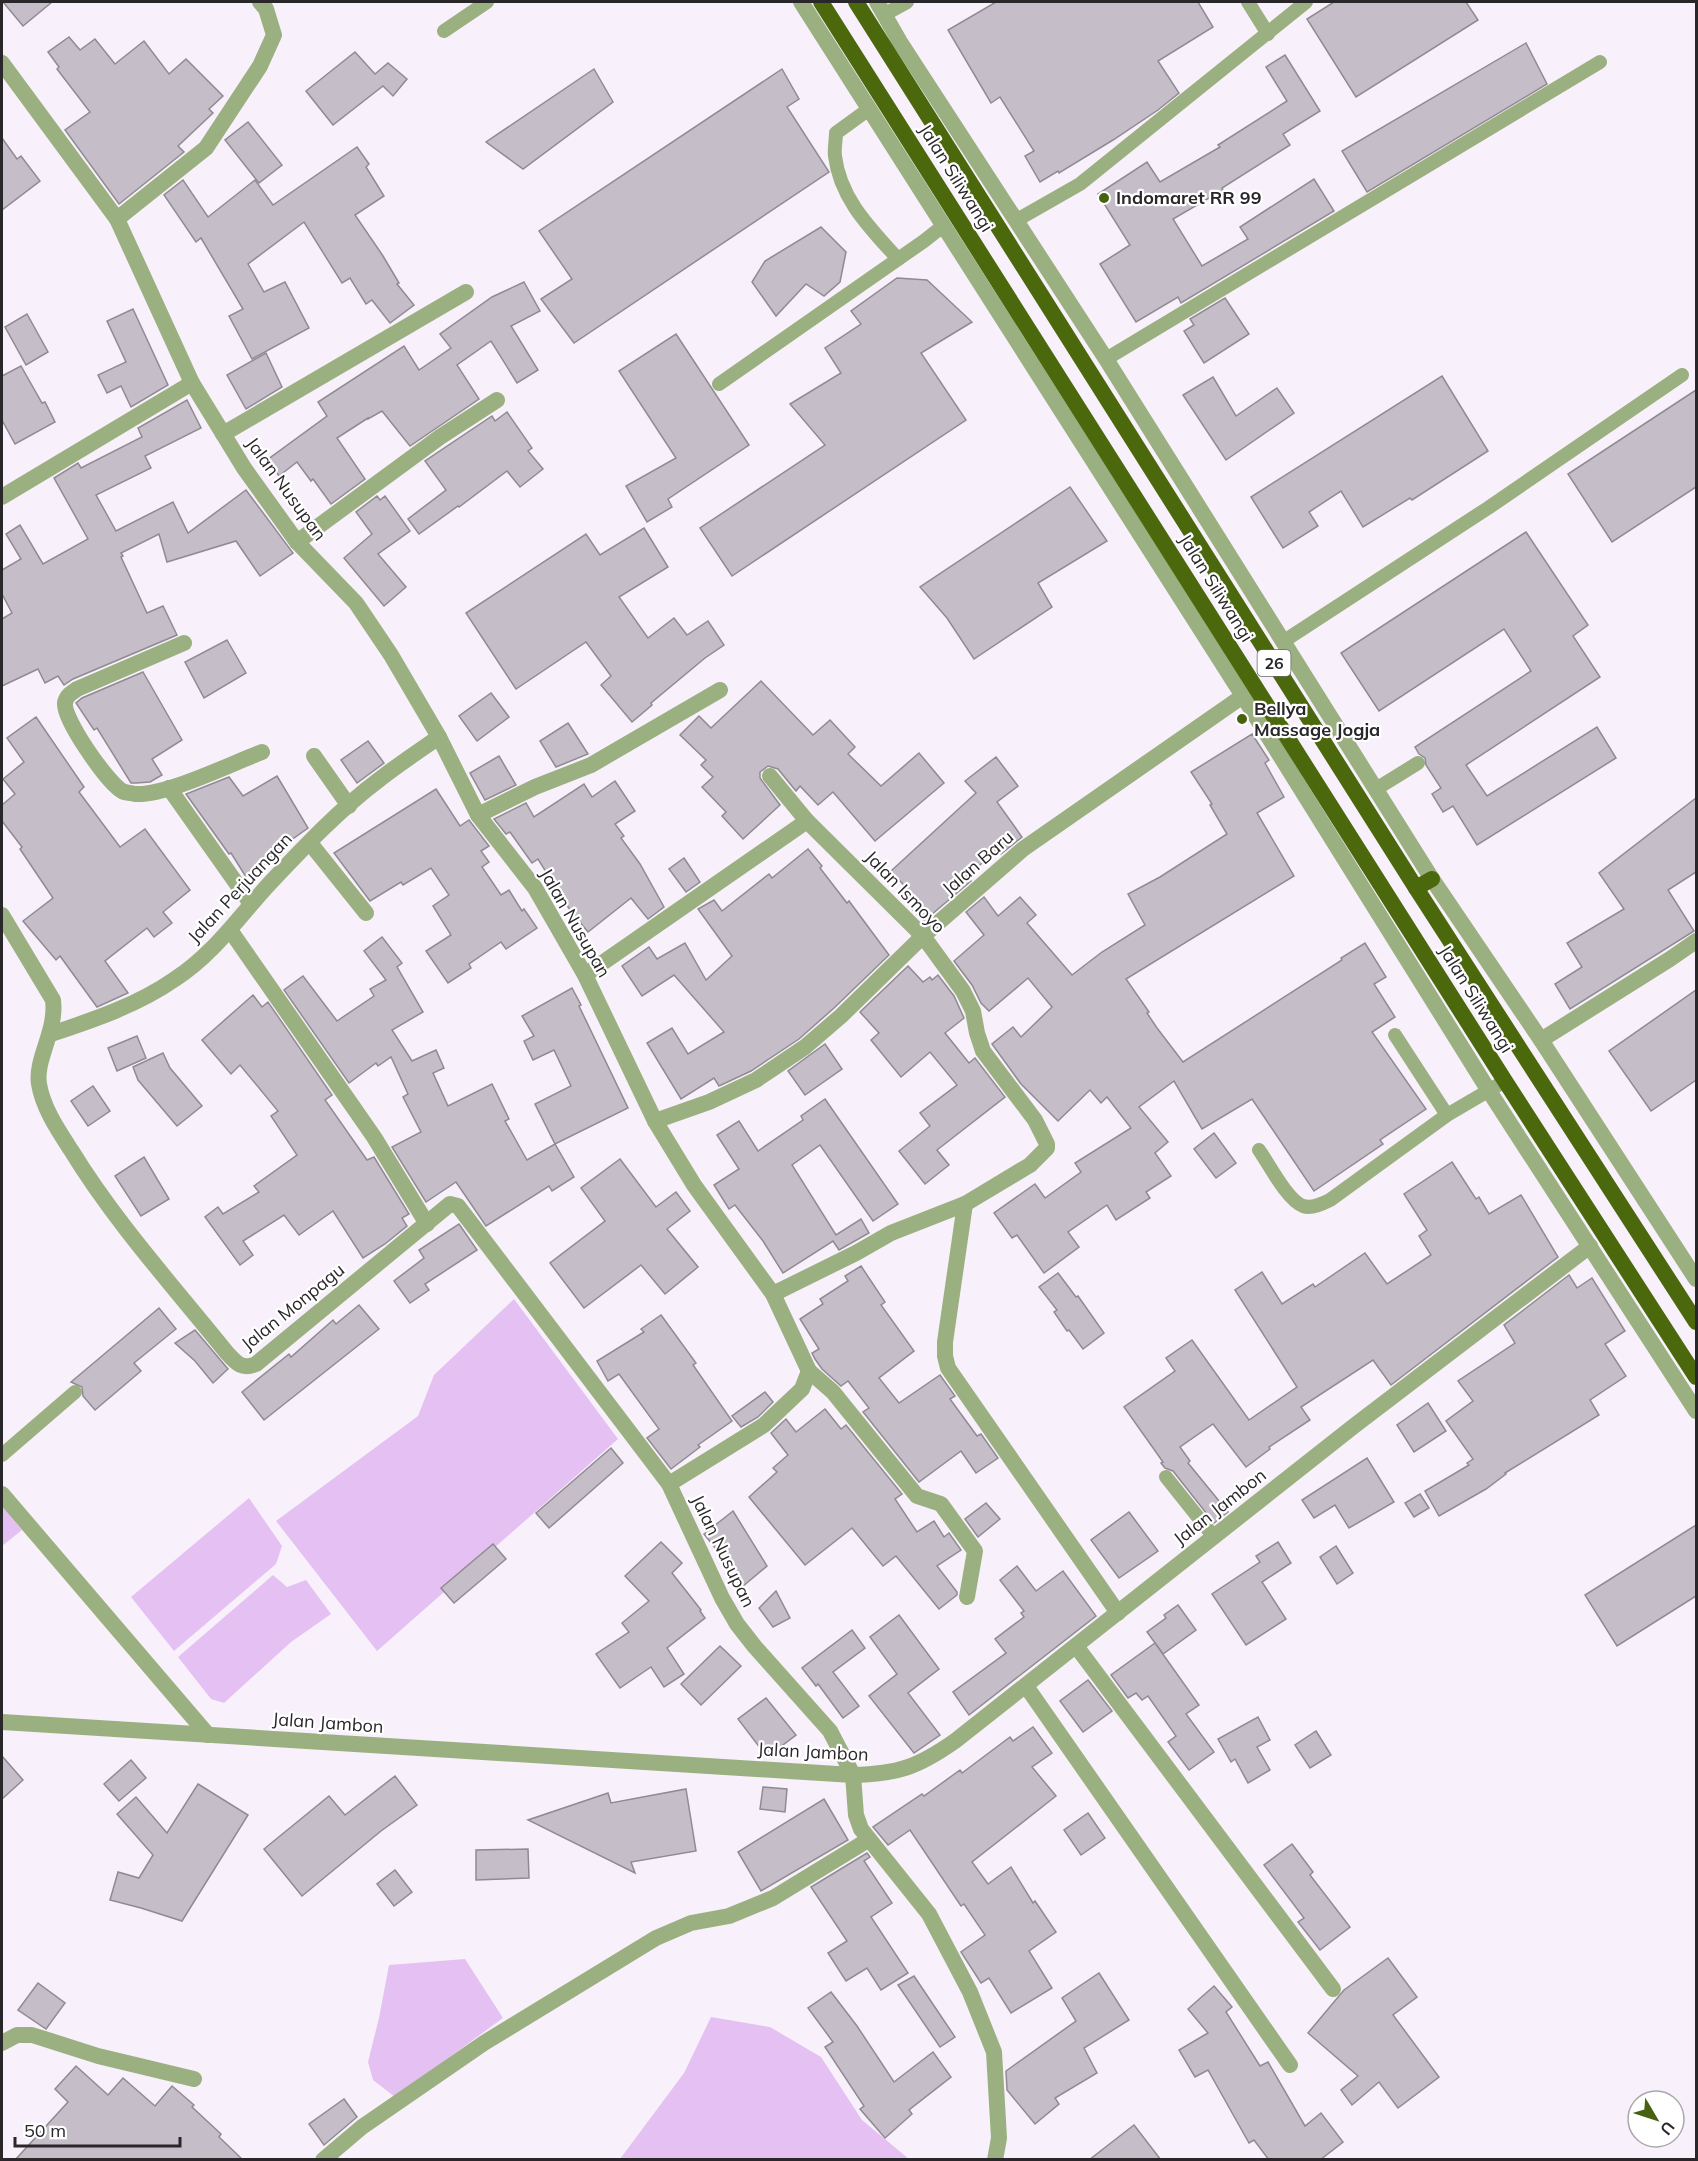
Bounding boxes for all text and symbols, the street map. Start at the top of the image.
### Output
street label: Jalan Siliwangi [914,119,999,236]
place label: Indomaret RR 99 [1116,186,1261,209]
marker: Indomaret RR 99 [1097,191,1111,205]
street label: Jalan Nusupan [241,432,332,545]
street label: Jalan Siliwangi [1174,529,1259,646]
road number: 26 [1258,650,1290,676]
place label: Bellya Massage Jogja [1254,697,1380,741]
marker: Bellya Massage Jogja [1235,712,1249,726]
street label: Jalan Baru [937,825,1018,900]
street label: Jalan Perjuangan [182,828,297,948]
street label: Jalan Ismoyo [860,845,951,938]
street label: Jalan Nusupan [535,864,616,981]
street label: Jalan Siliwangi [1434,940,1519,1057]
street label: Jalan Monpagu [236,1258,349,1355]
street label: Jalan Jambon [1169,1463,1271,1550]
street label: Jalan Nusupan [686,1491,761,1611]
street label: Jalan Jambon [272,1707,384,1738]
street label: Jalan Jambon [757,1737,869,1766]
north arrow [1626,2089,1686,2149]
scale bar [15,2110,180,2148]
text: U [1656,2118,1679,2139]
text: 50 m [24,2119,66,2142]

